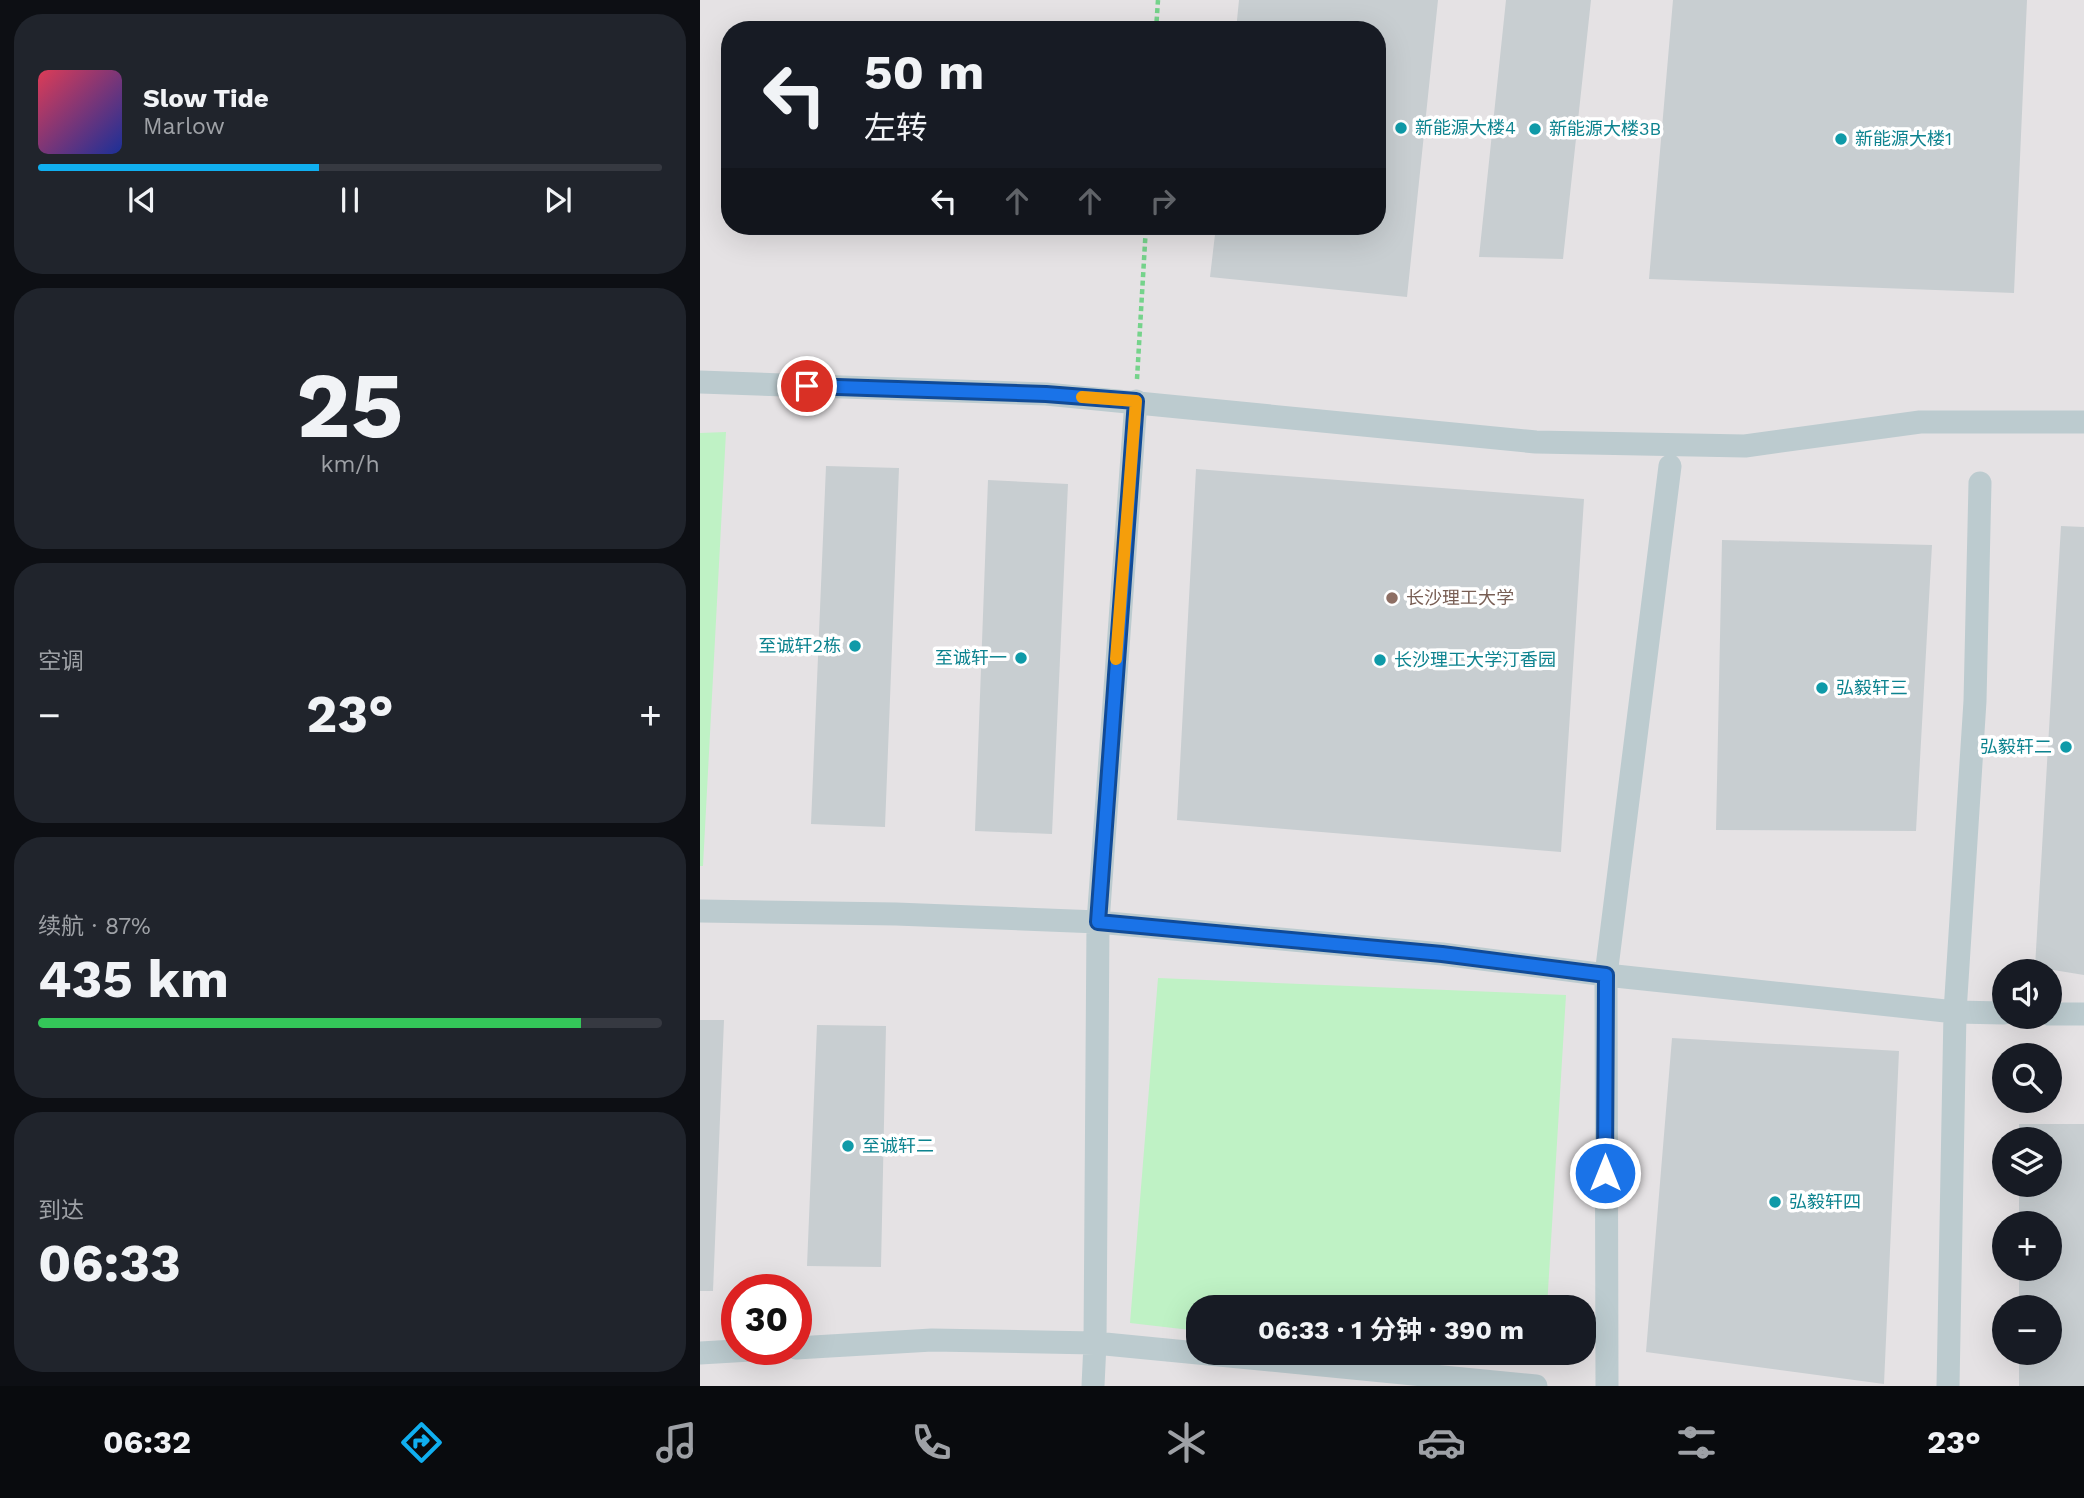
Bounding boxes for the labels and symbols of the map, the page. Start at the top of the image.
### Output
place label: 新能源大楼4 [1415,117,1516,138]
place label: 新能源大楼3B [1549,118,1661,139]
marker: 新能源大楼4 [1393,120,1409,136]
marker: 新能源大楼3B [1527,121,1543,137]
place label: 新能源大楼1 [1855,128,1952,149]
marker: 新能源大楼1 [1833,131,1849,147]
pin [777,356,837,416]
place label: 长沙理工大学 [1406,587,1514,608]
marker: 长沙理工大学 [1384,590,1400,606]
place label: 至诚轩2栋 [759,635,841,656]
marker: 至诚轩2栋 [847,638,863,654]
place label: 至诚轩一 [935,647,1007,668]
place label: 长沙理工大学汀香园 [1394,649,1556,670]
marker: 至诚轩一 [1013,650,1029,666]
marker: 长沙理工大学汀香园 [1372,652,1388,668]
place label: 弘毅轩三 [1836,677,1908,698]
marker: 弘毅轩三 [1814,680,1830,696]
place label: 弘毅轩二 [1980,736,2052,757]
marker: 弘毅轩二 [2058,739,2074,755]
place label: 至诚轩二 [862,1135,934,1156]
position arrow [1568,1136,1642,1210]
marker: 至诚轩二 [840,1138,856,1154]
place label: 弘毅轩四 [1789,1191,1861,1212]
marker: 弘毅轩四 [1767,1194,1783,1210]
speed limit sign: 30 [721,1274,812,1365]

